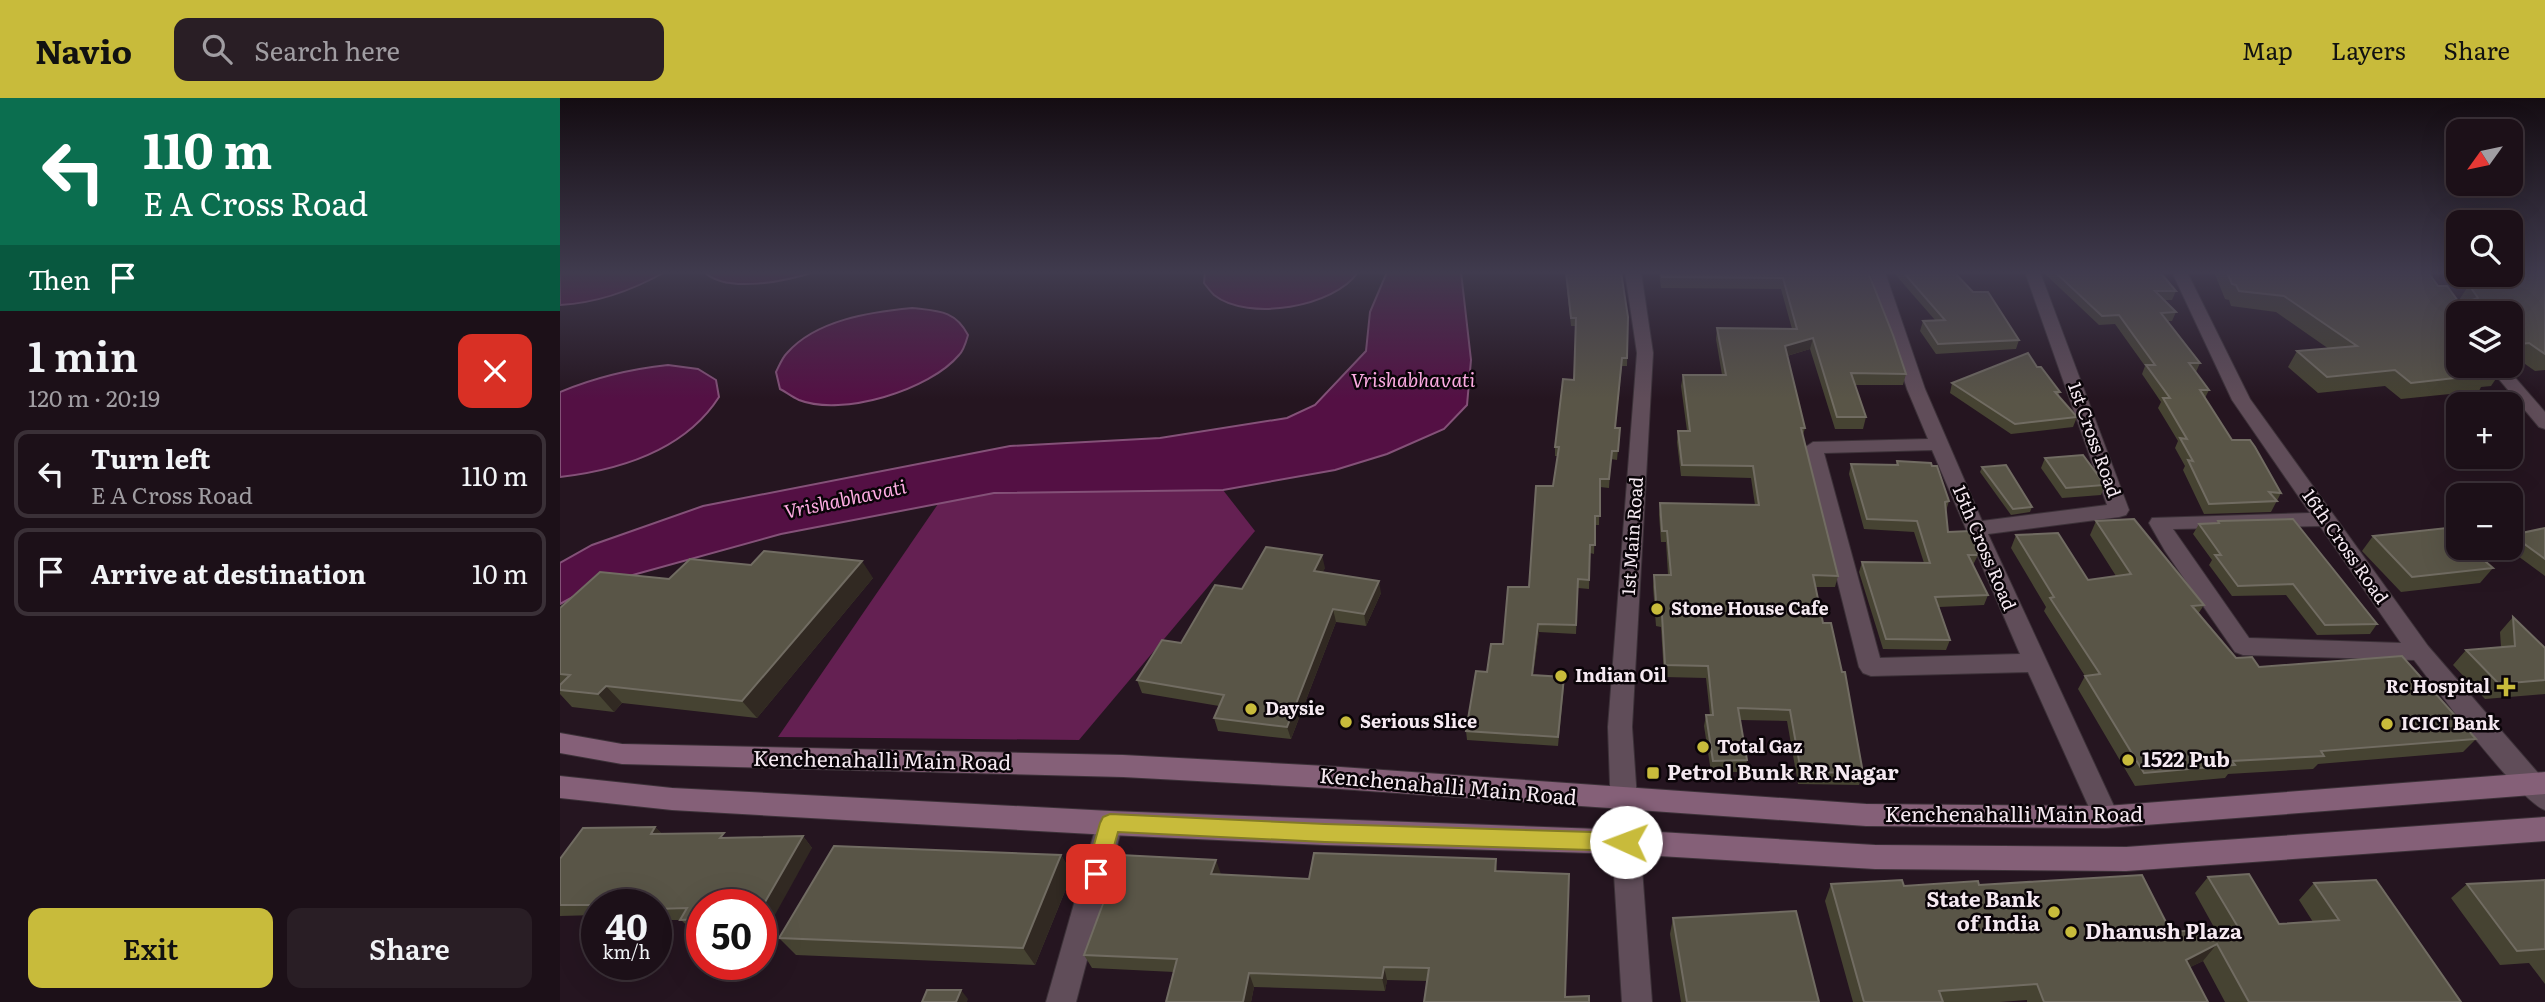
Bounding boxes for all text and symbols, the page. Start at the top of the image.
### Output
search box [174,18,664,81]
text: Navio [35,25,132,74]
icon: search [198,30,236,68]
text: Search here [254,30,400,69]
text: Map [2242,32,2293,67]
text: Layers [2331,32,2405,67]
text: Share [2443,32,2510,67]
text: 110 m [143,111,272,184]
north arrow [2446,119,2524,196]
map controls [2446,119,2523,560]
icon: left [28,126,119,217]
text: E A Cross Road [143,178,368,226]
button: search [2446,210,2523,287]
text: Then [28,259,90,298]
icon: arrive [104,259,142,297]
button: layers [2446,301,2523,378]
text: 1 min [28,323,138,385]
button: close [458,334,532,408]
water label: Vrishabhavati [1351,365,1475,393]
street label: 1st Cross Road [2062,378,2129,501]
text: 120 m · 20:19 [28,380,160,414]
button: + [2446,392,2523,469]
text: Turn left [91,438,210,477]
icon: left [32,455,70,493]
text: 110 m [461,455,528,494]
water label: Vrishabhavati [781,471,909,525]
street label: 1st Main Road [1614,476,1649,596]
text: E A Cross Road [91,477,253,511]
street label: 15th Cross Road [1947,480,2024,614]
street label: 16th Cross Road [2297,483,2396,609]
button: − [2446,483,2523,560]
icon: arrive [32,553,70,591]
text: Arrive at destination [91,553,366,592]
text: 10 m [472,553,528,592]
place label: Stone House Cafe [1671,594,1829,621]
marker: Stone House Cafe [1649,601,1665,617]
place label: Indian Oil [1575,661,1667,688]
marker: Indian Oil [1553,668,1569,684]
place label: Rc Hospital [2386,672,2490,699]
marker: Rc Hospital [2496,677,2516,697]
place label: Daysie [1265,694,1325,721]
marker: Daysie [1243,701,1259,717]
place label: Serious Slice [1360,707,1477,734]
place label: ICICI Bank [2401,709,2501,736]
marker: Serious Slice [1338,714,1354,730]
marker: ICICI Bank [2379,716,2395,732]
place label: Total Gaz [1717,732,1803,759]
marker: Total Gaz [1695,739,1711,755]
street label: Kenchenahalli Main Road [753,741,1012,776]
place label: 1522 Pub [2142,742,2230,773]
marker: 1522 Pub [2120,752,2136,768]
place label: Petrol Bunk RR Nagar [1667,755,1899,786]
street label: Kenchenahalli Main Road [1318,758,1578,811]
marker: Petrol Bunk RR Nagar [1645,765,1661,781]
street label: Kenchenahalli Main Road [1885,797,2143,828]
position arrow [1589,805,1663,879]
pin [1066,844,1126,904]
icon: arrive [1077,855,1115,893]
place label: State Bank of India [1926,882,2041,937]
speed limit sign: 50 [686,889,777,980]
text: 40 [605,899,648,951]
marker: State Bank of India [2046,904,2062,920]
button: Exit [28,908,273,988]
button: Share [287,908,532,988]
place label: Dhanush Plaza [2085,914,2243,945]
marker: Dhanush Plaza [2063,924,2079,940]
text: km/h [603,938,650,965]

